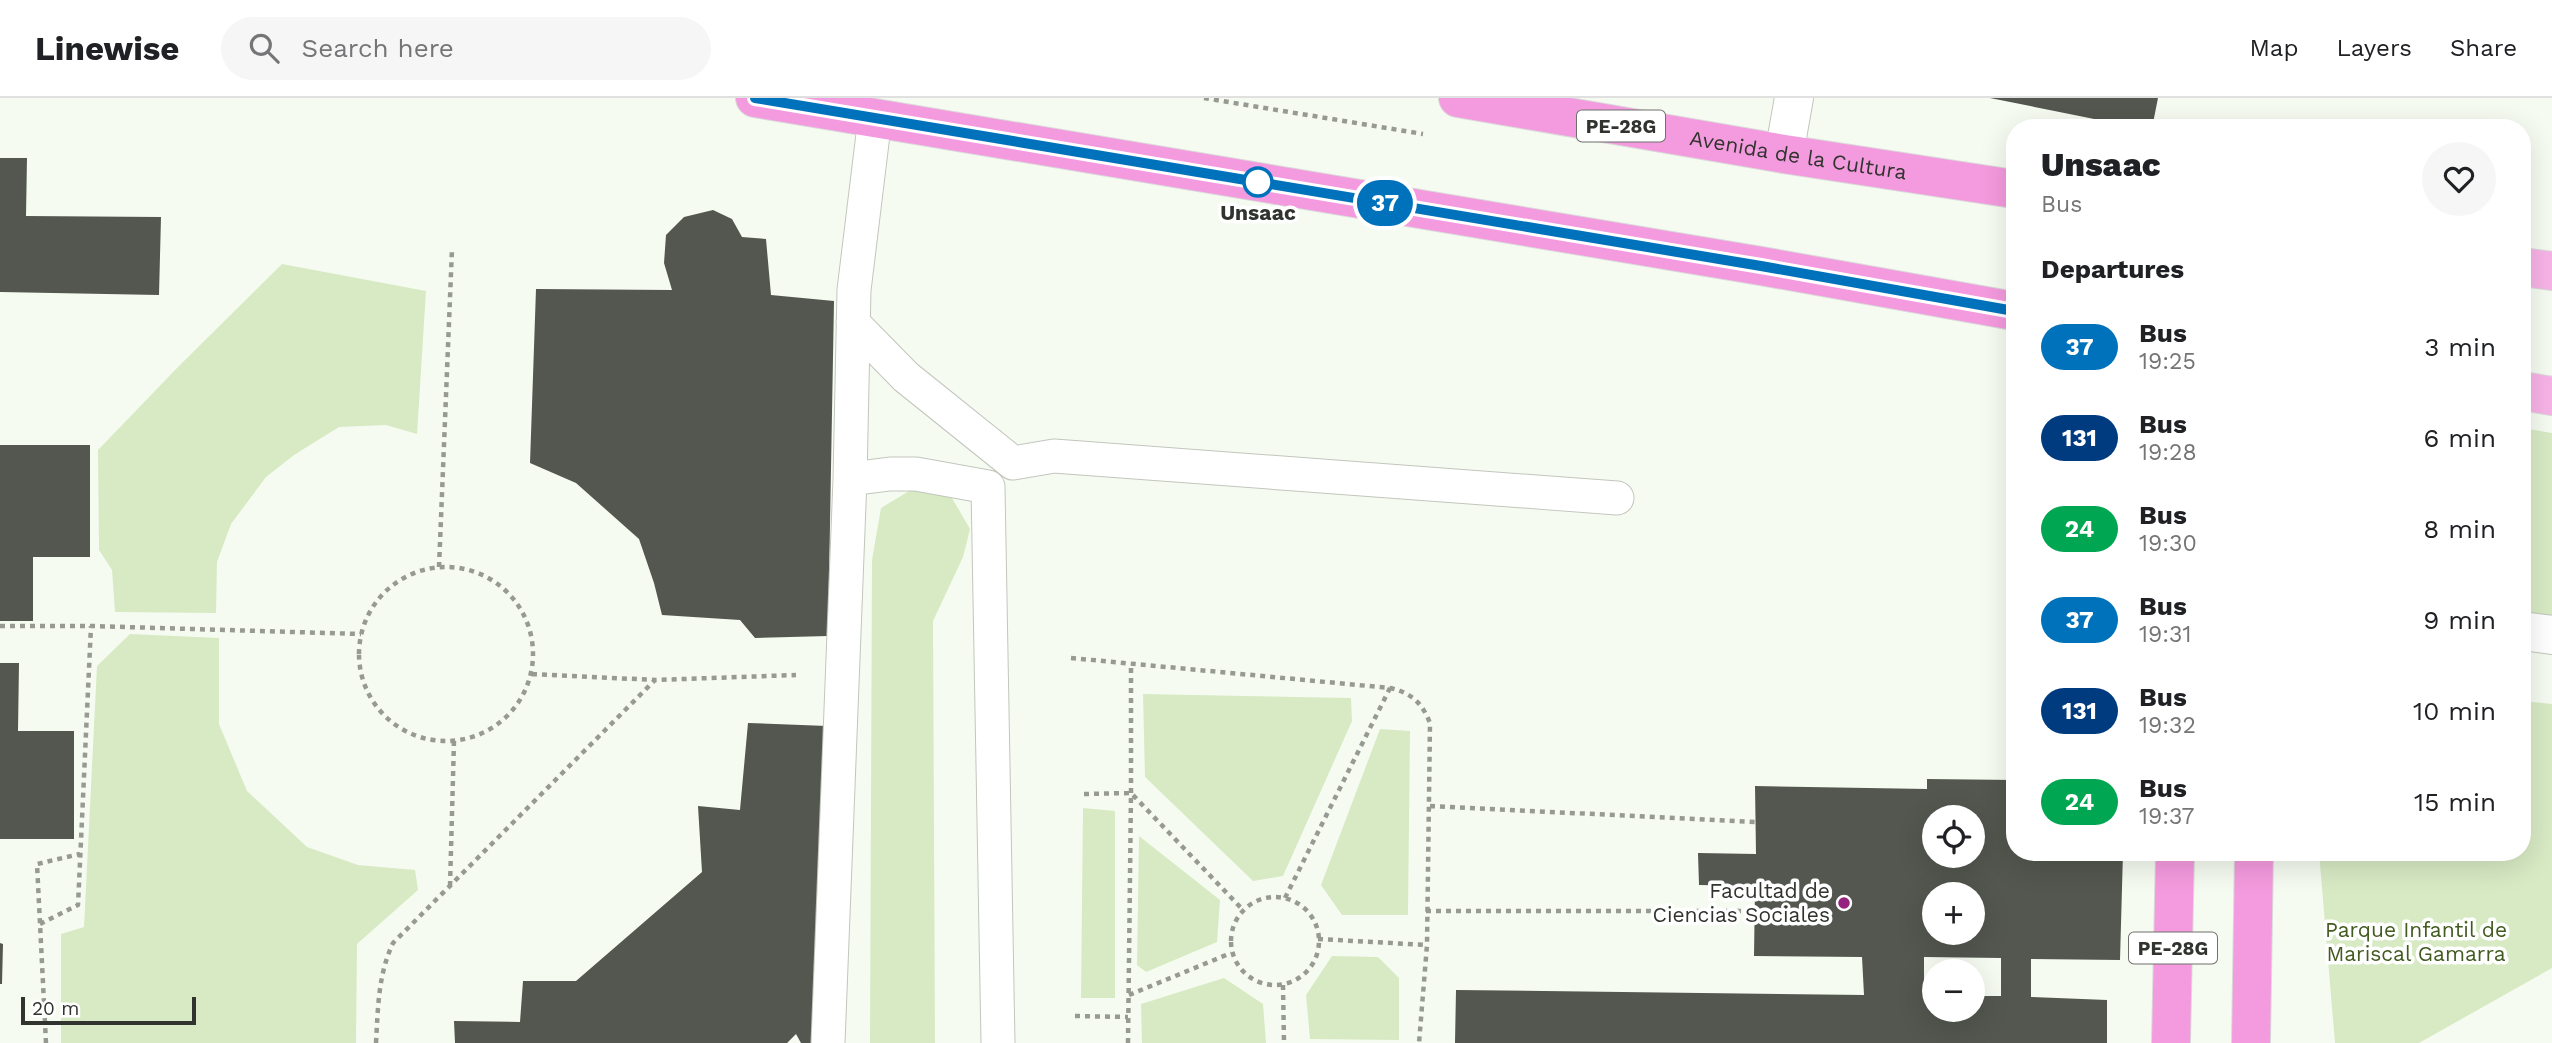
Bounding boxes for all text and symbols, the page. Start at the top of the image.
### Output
search box [221,17,711,80]
text: Linewise [35,29,179,68]
icon: search [245,29,283,67]
text: Search here [301,33,454,63]
text: Map [2250,34,2298,62]
text: Layers [2336,34,2412,62]
text: Share [2450,34,2517,62]
road number: PE-28G [1577,110,1665,142]
street label: Avenida de la Cultura [1688,125,1909,185]
button: heart [2422,142,2496,216]
text: Unsaac [2041,145,2161,184]
marker: Unsaac [1243,167,1273,197]
line badge: 37 [1354,180,1416,226]
text: 37 [1371,189,1399,217]
text: Bus [2041,191,2082,218]
place label: Unsaac [1220,200,1296,225]
text: Departures [2041,254,2184,284]
text: Bus [2139,318,2187,348]
text: 3 min [2424,332,2496,362]
text: 37 [2065,333,2094,361]
text: 19:25 [2139,348,2196,375]
text: Bus [2139,409,2187,439]
text: 6 min [2424,423,2496,453]
text: 131 [2062,424,2097,452]
text: 19:28 [2139,439,2197,466]
text: Bus [2139,500,2187,530]
text: 8 min [2423,514,2496,544]
text: 24 [2065,515,2094,543]
text: 19:30 [2139,530,2197,557]
text: Bus [2139,591,2187,621]
text: 9 min [2423,605,2496,635]
text: 37 [2065,606,2094,634]
text: 19:31 [2139,621,2191,648]
text: Bus [2139,682,2187,712]
text: 10 min [2413,696,2496,726]
text: 131 [2062,697,2097,725]
text: 19:32 [2139,712,2196,739]
text: Bus [2139,773,2187,803]
text: 15 min [2414,787,2496,817]
text: 24 [2065,788,2094,816]
text: 19:37 [2139,803,2194,830]
map controls [1922,805,1985,1022]
button: locate [1922,805,1985,868]
place label: Facultad de Ciencias Sociales [1653,878,1830,927]
button: + [1922,882,1985,945]
marker: Facultad de Ciencias Sociales [1836,895,1852,911]
park label: Parque Infantil de Mariscal Gamarra [2325,917,2507,966]
road number: PE-28G [2129,932,2217,964]
button: − [1922,959,1985,1022]
scale bar [21,994,196,1026]
text: 20 m [32,997,79,1020]

